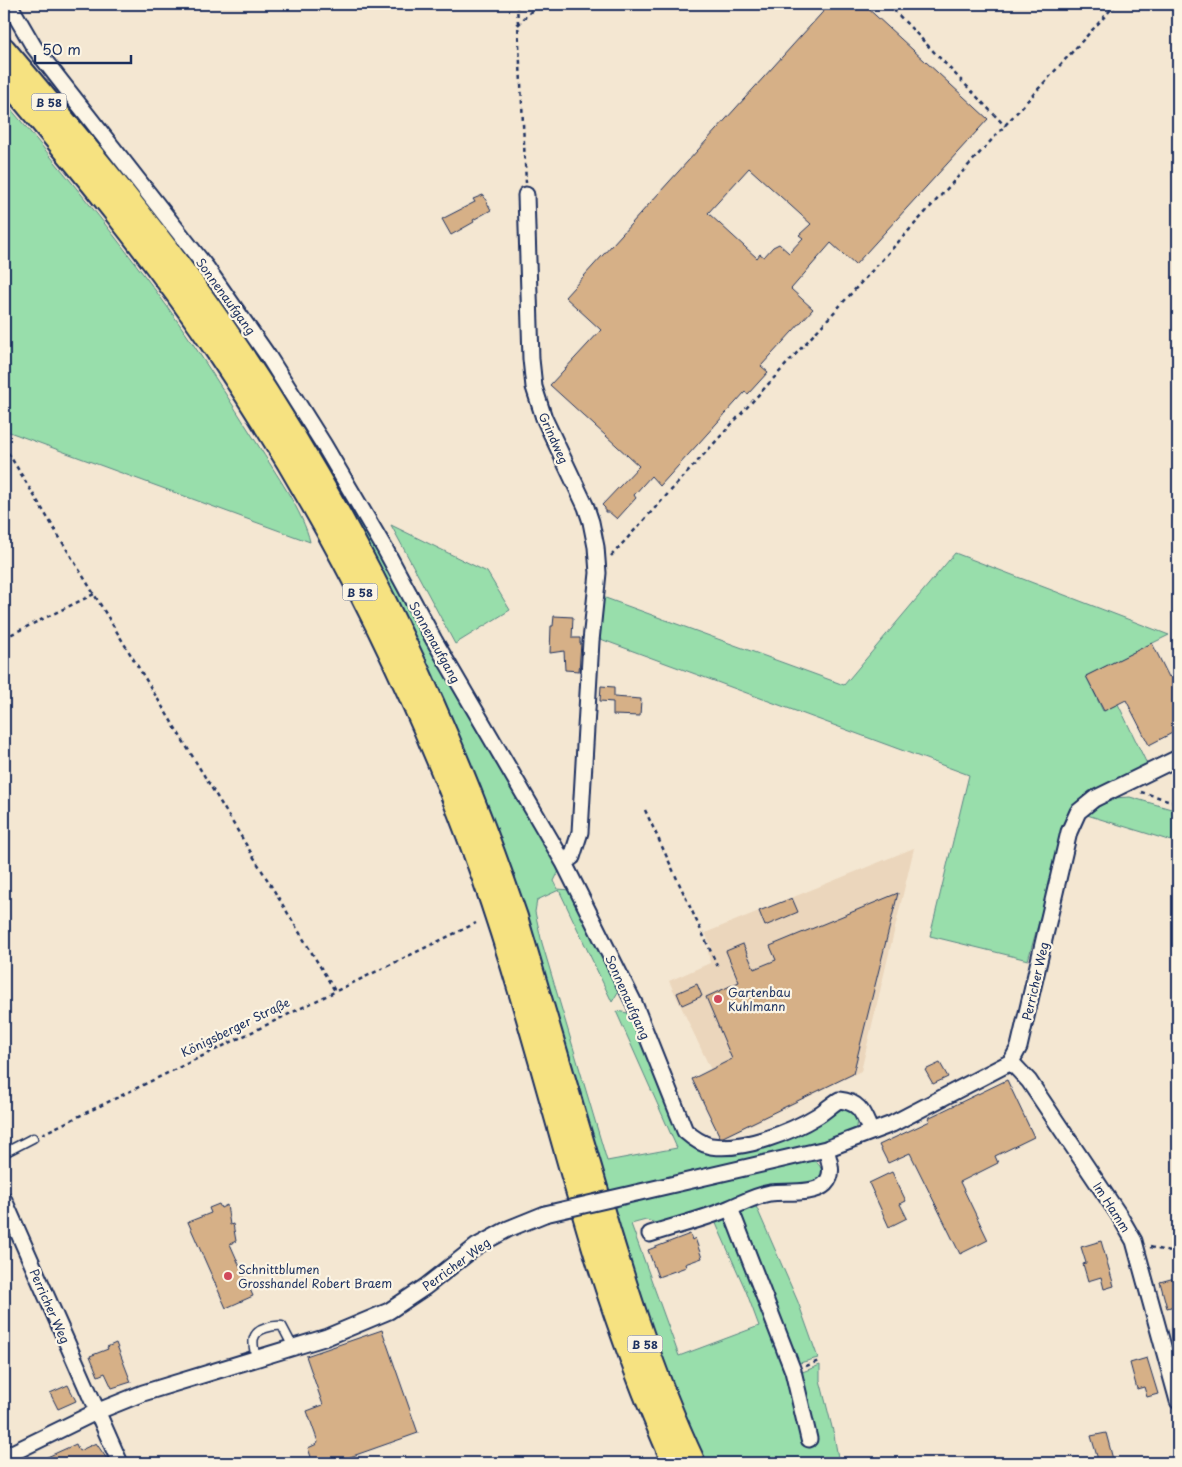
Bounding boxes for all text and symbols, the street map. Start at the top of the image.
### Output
scale bar [35,32,131,64]
text: 50 m [42,37,81,60]
road number: B 58 [32,94,66,110]
street label: Sonnenaufgang [192,254,260,338]
street label: Grindweg [535,409,573,467]
road number: B 58 [342,584,378,600]
street label: Sonnenaufgang [405,598,465,686]
street label: Perricher Weg [1017,940,1053,1022]
street label: Sonnenaufgang [601,952,655,1042]
place label: Gartenbau Kuhlmann [728,983,791,1015]
street label: Königsberger Straße [178,993,292,1061]
marker: Gartenbau Kuhlmann [712,993,724,1005]
street label: Im Hamm [1089,1178,1135,1236]
street label: Perricher Weg [418,1233,494,1295]
place label: Schnittblumen Grosshandel Robert Braem [238,1260,392,1292]
street label: Perricher Weg [26,1266,75,1346]
marker: Schnittblumen Grosshandel Robert Braem [222,1270,234,1282]
road number: B 58 [628,1336,662,1352]

